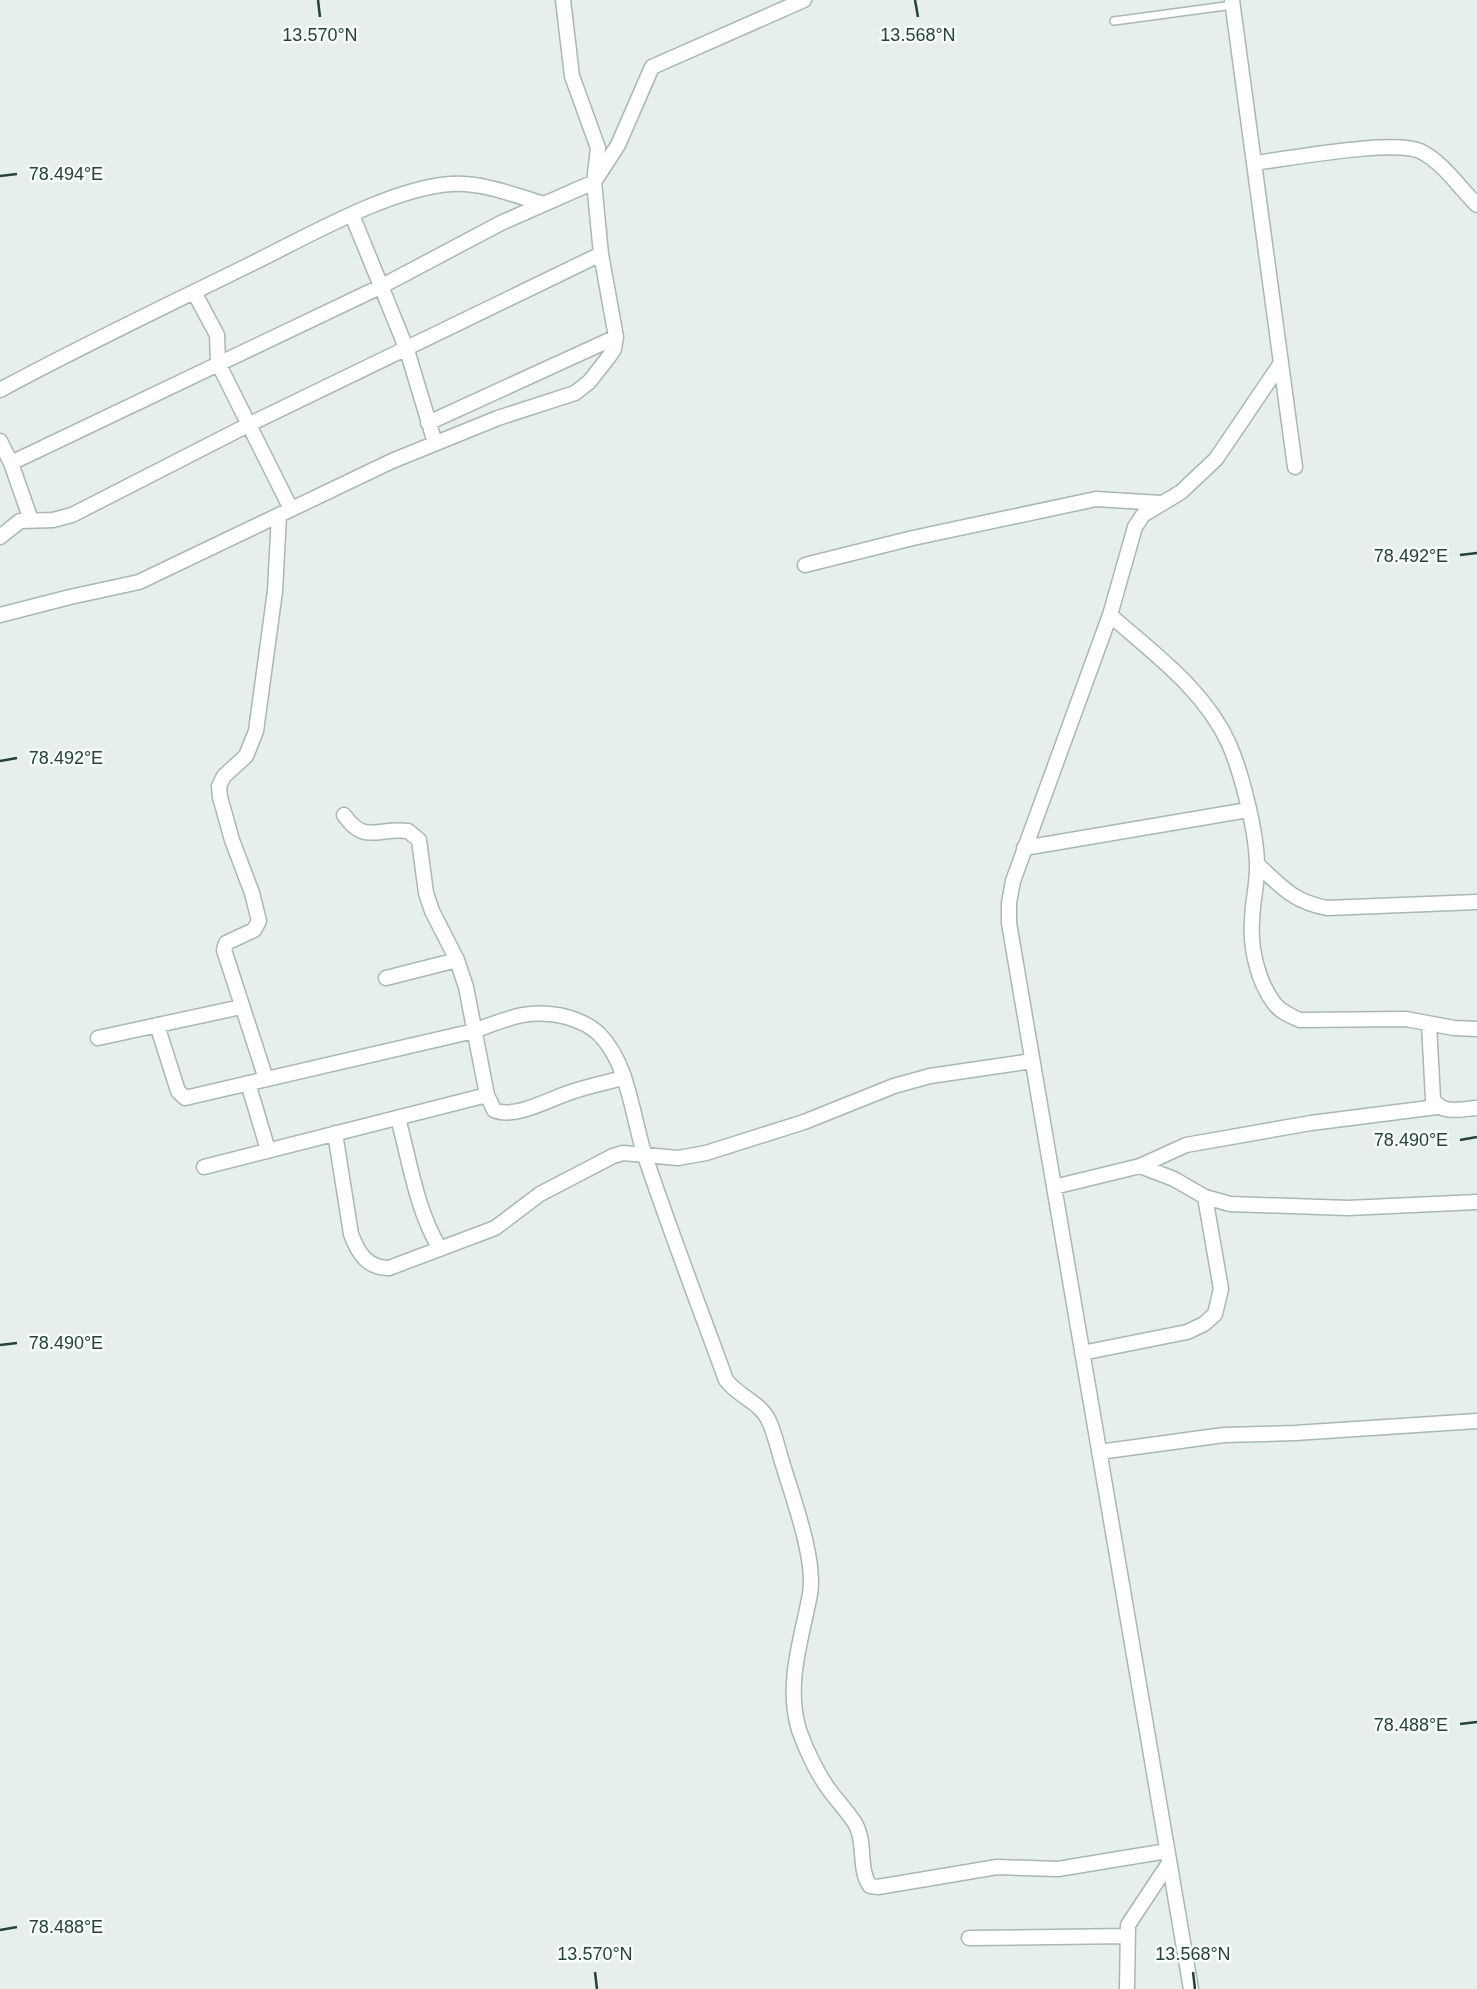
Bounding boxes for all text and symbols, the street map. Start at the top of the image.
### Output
text: 13.570°N [282,25,358,45]
text: 13.568°N [880,25,956,45]
text: 78.494°E [29,164,103,184]
text: 78.492°E [1374,546,1448,566]
text: 78.492°E [29,748,103,768]
text: 78.490°E [1374,1130,1448,1150]
text: 78.490°E [29,1333,103,1353]
text: 78.488°E [1374,1715,1448,1735]
text: 78.488°E [29,1917,103,1937]
text: 13.570°N [557,1944,633,1964]
text: 13.568°N [1155,1944,1231,1964]

